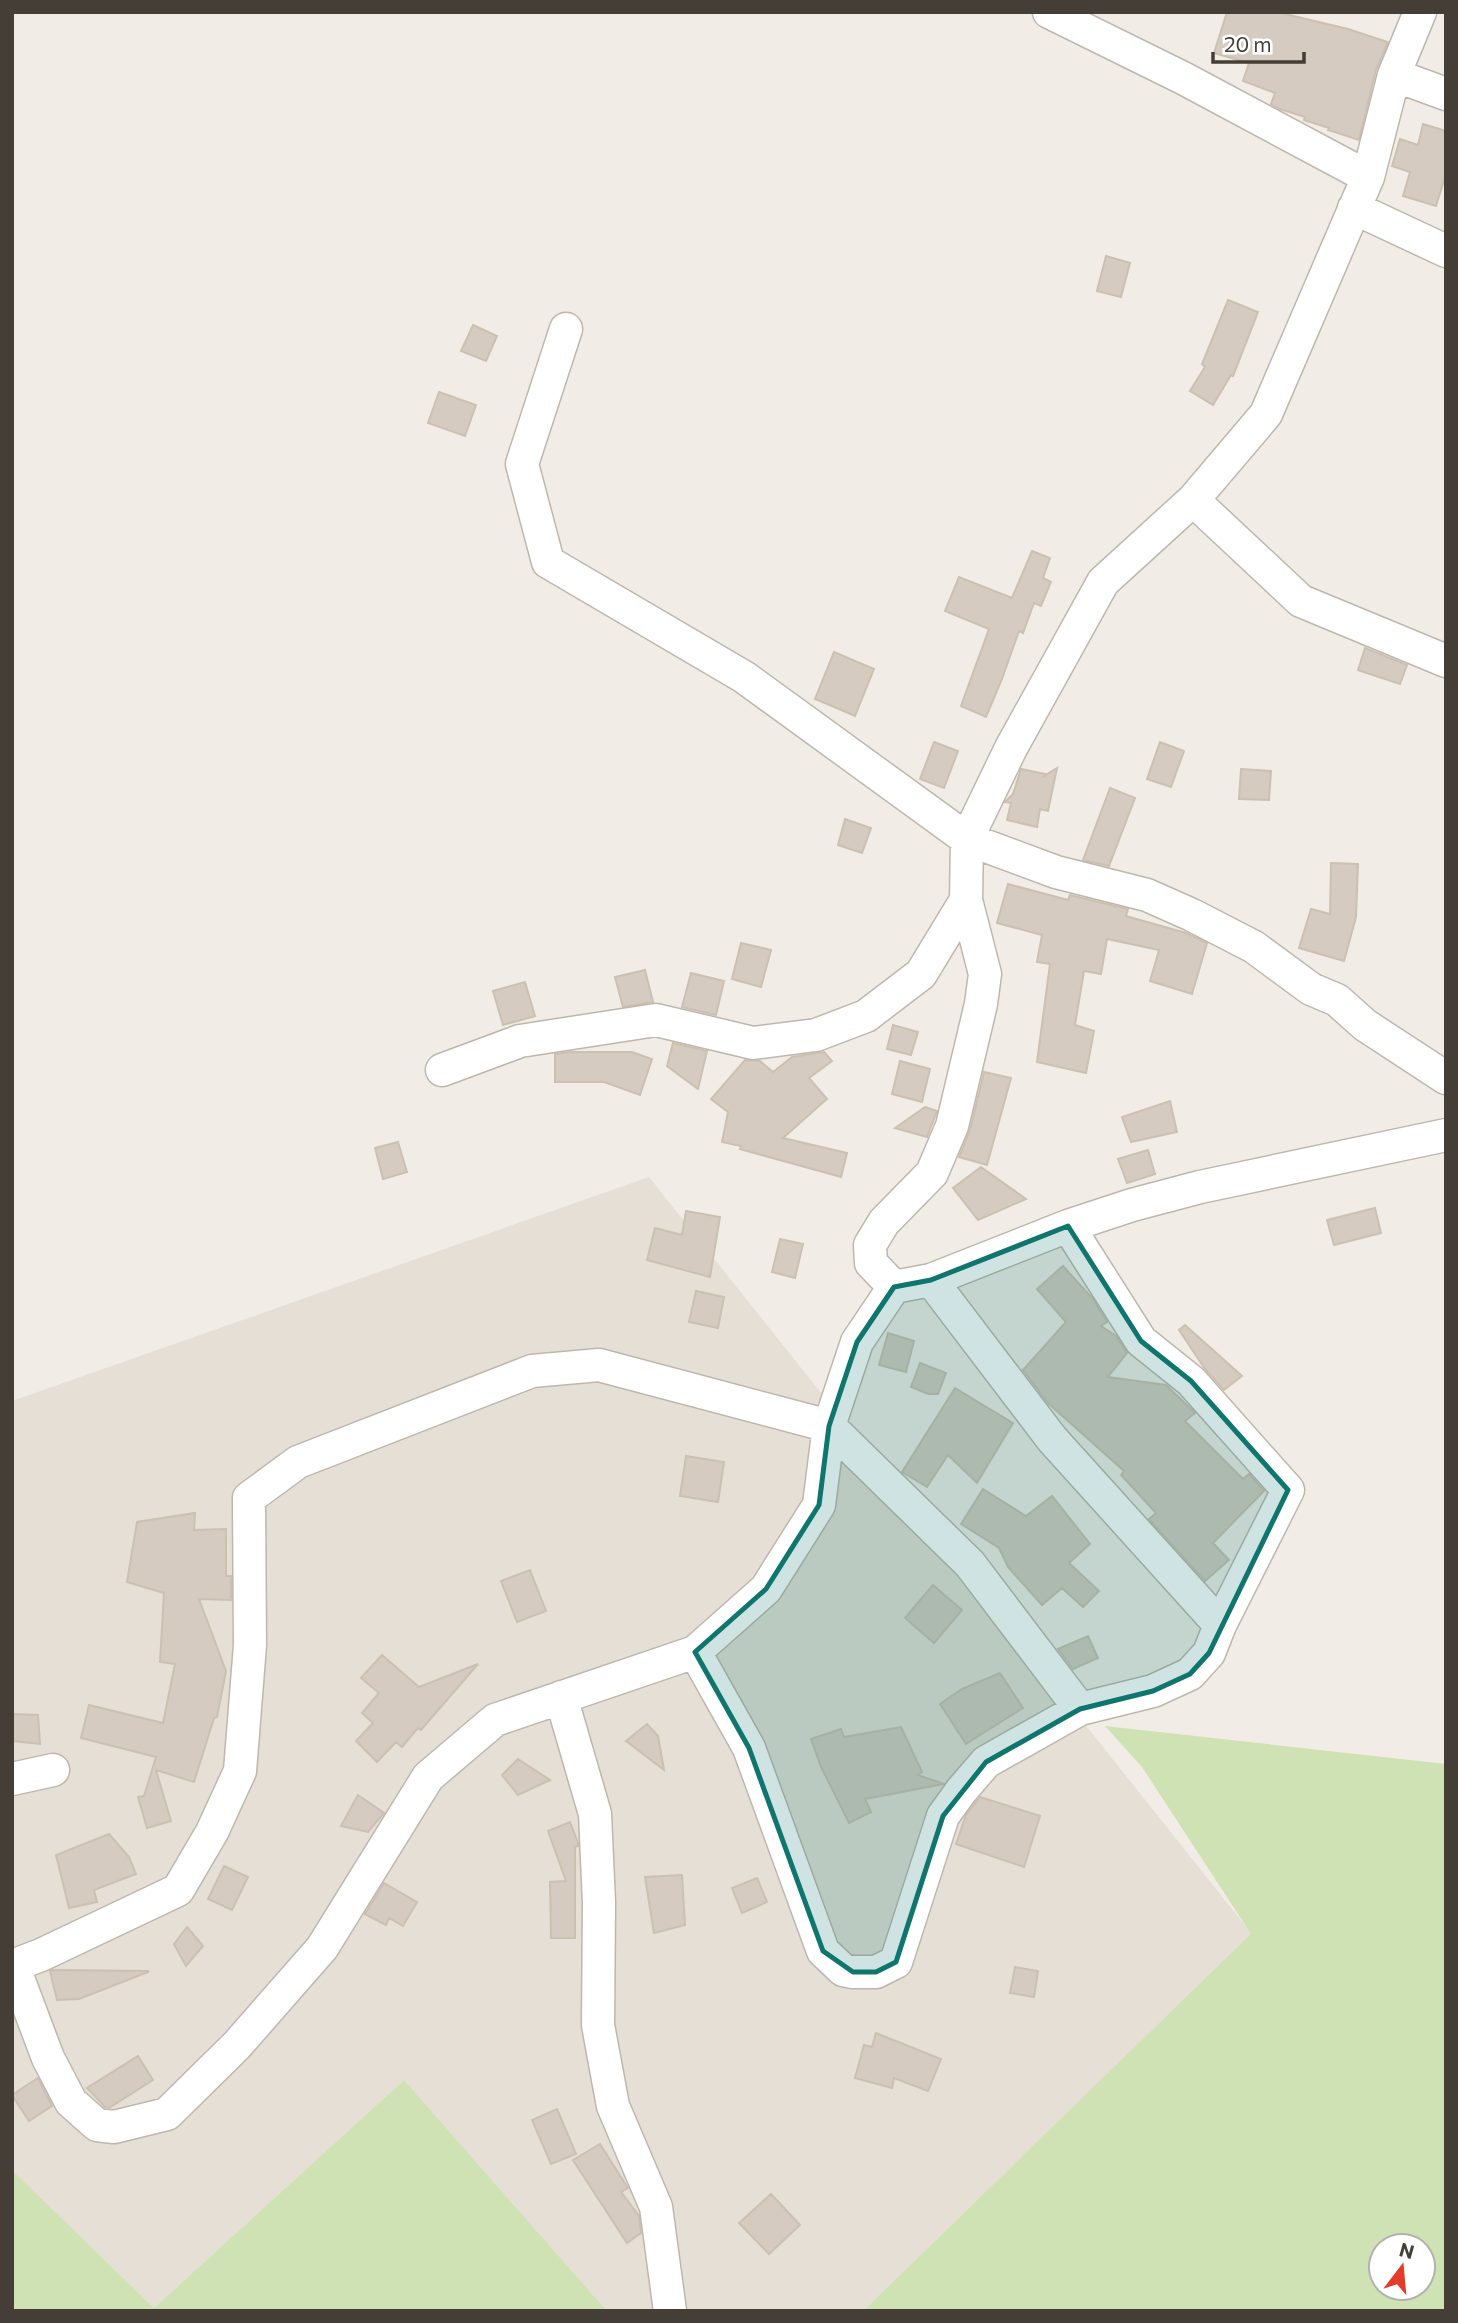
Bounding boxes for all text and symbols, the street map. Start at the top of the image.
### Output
scale bar [1213,21,1304,65]
text: 20 m [1224,31,1272,56]
north arrow [1367,2232,1437,2302]
text: N [1397,2237,1417,2263]

